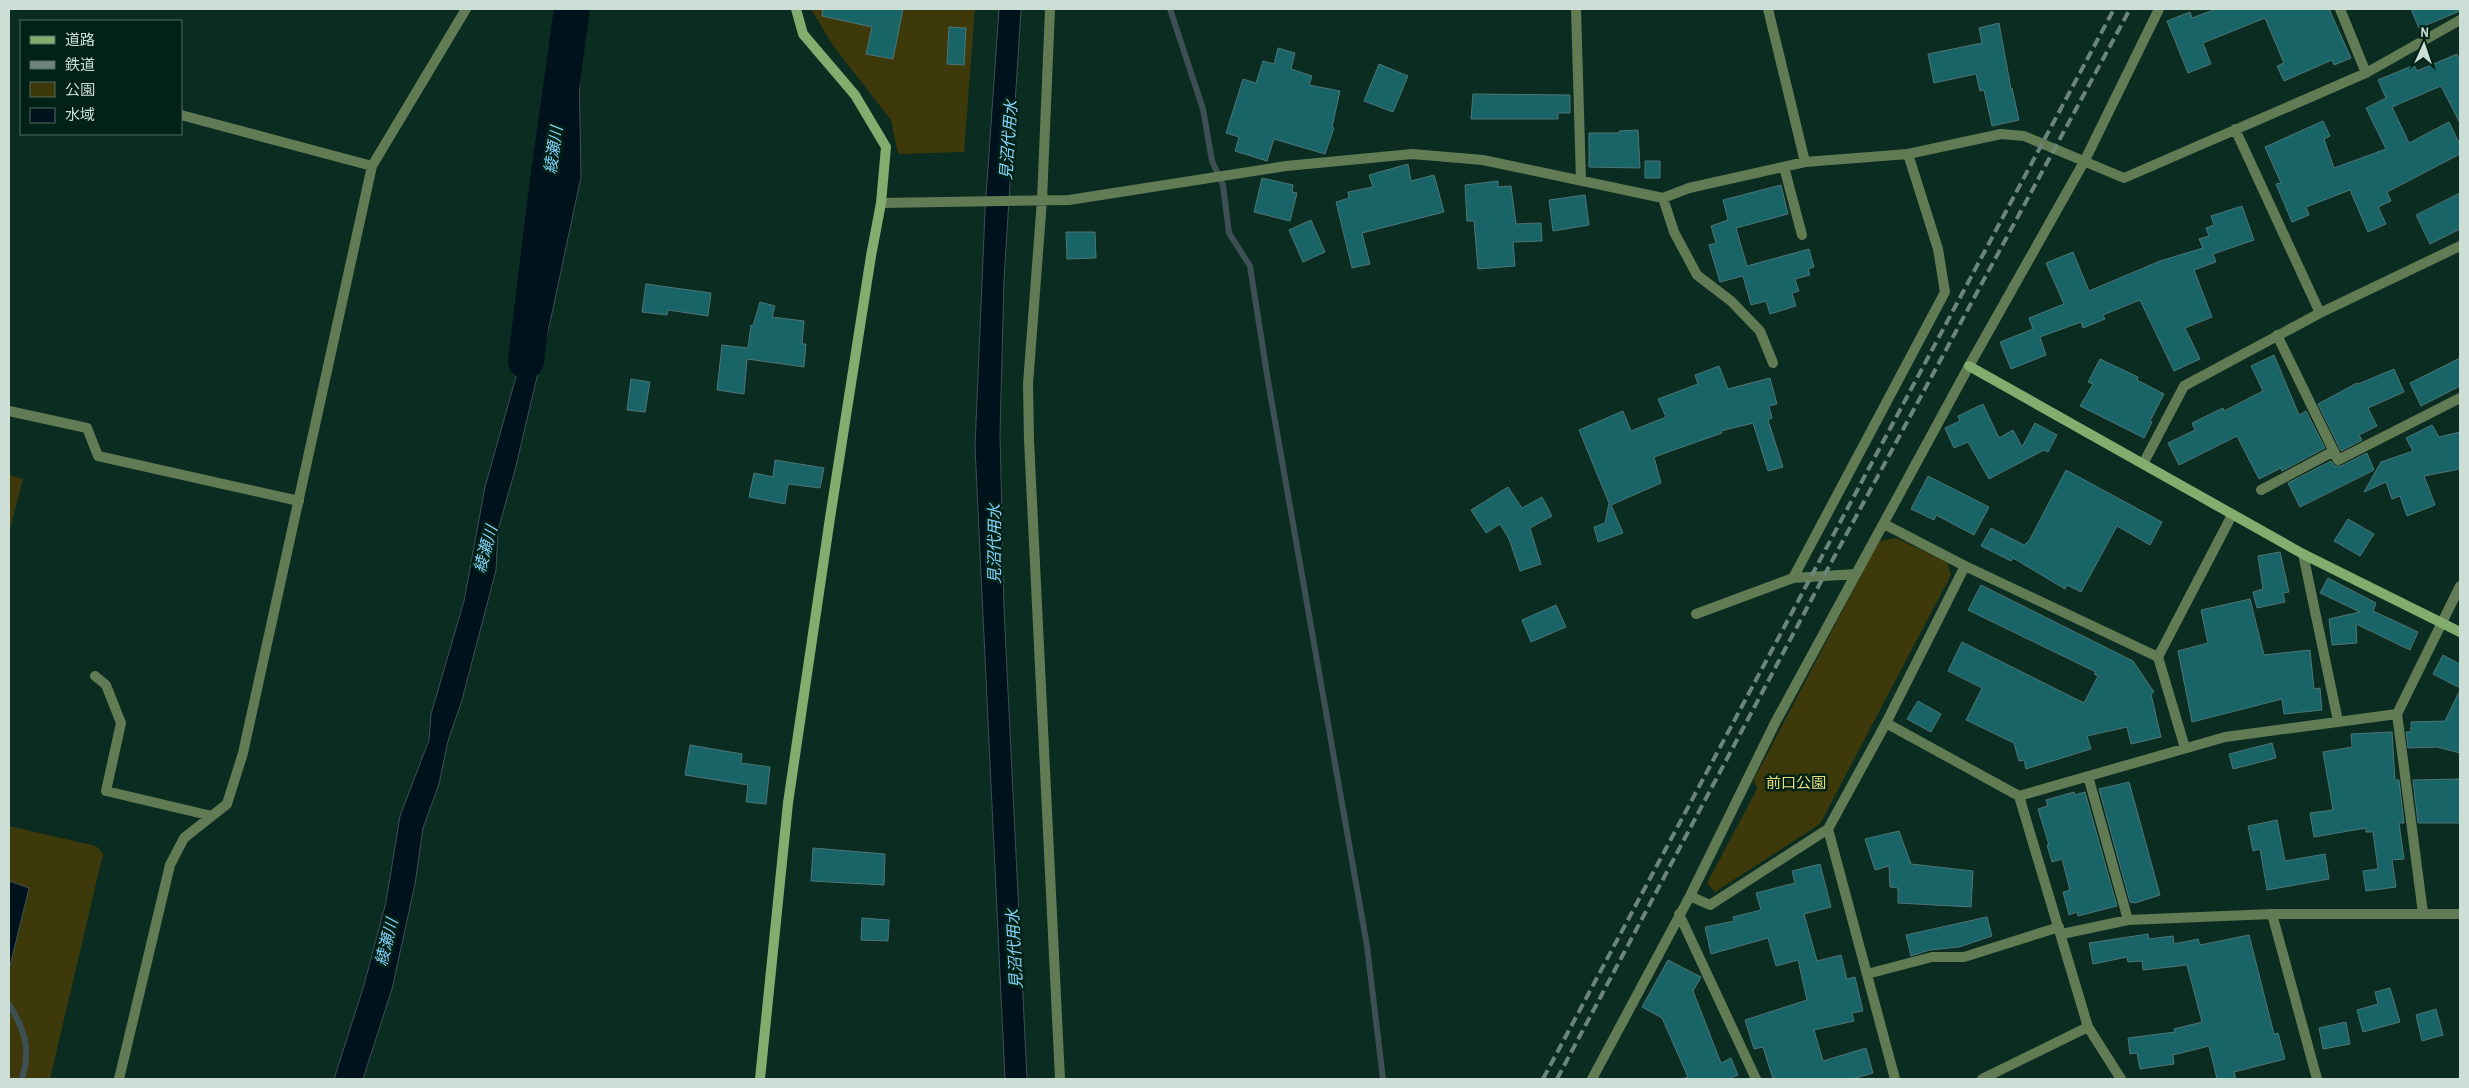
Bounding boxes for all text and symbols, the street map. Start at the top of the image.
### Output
legend [20,20,182,135]
north arrow [2399,20,2449,70]
text: N [2420,23,2429,41]
text: 道路 [65,29,95,50]
text: 鉄道 [65,54,95,75]
text: 公園 [65,79,95,100]
water label: 見沼代用水 [994,97,1022,181]
text: 水域 [65,104,95,125]
water label: 綾瀬川 [539,123,568,175]
water label: 見沼代用水 [983,502,1005,584]
water label: 綾瀬川 [468,521,503,575]
park label: 前口公園 [1766,772,1826,793]
water label: 見沼代用水 [1001,906,1027,990]
water label: 綾瀬川 [370,914,403,968]

